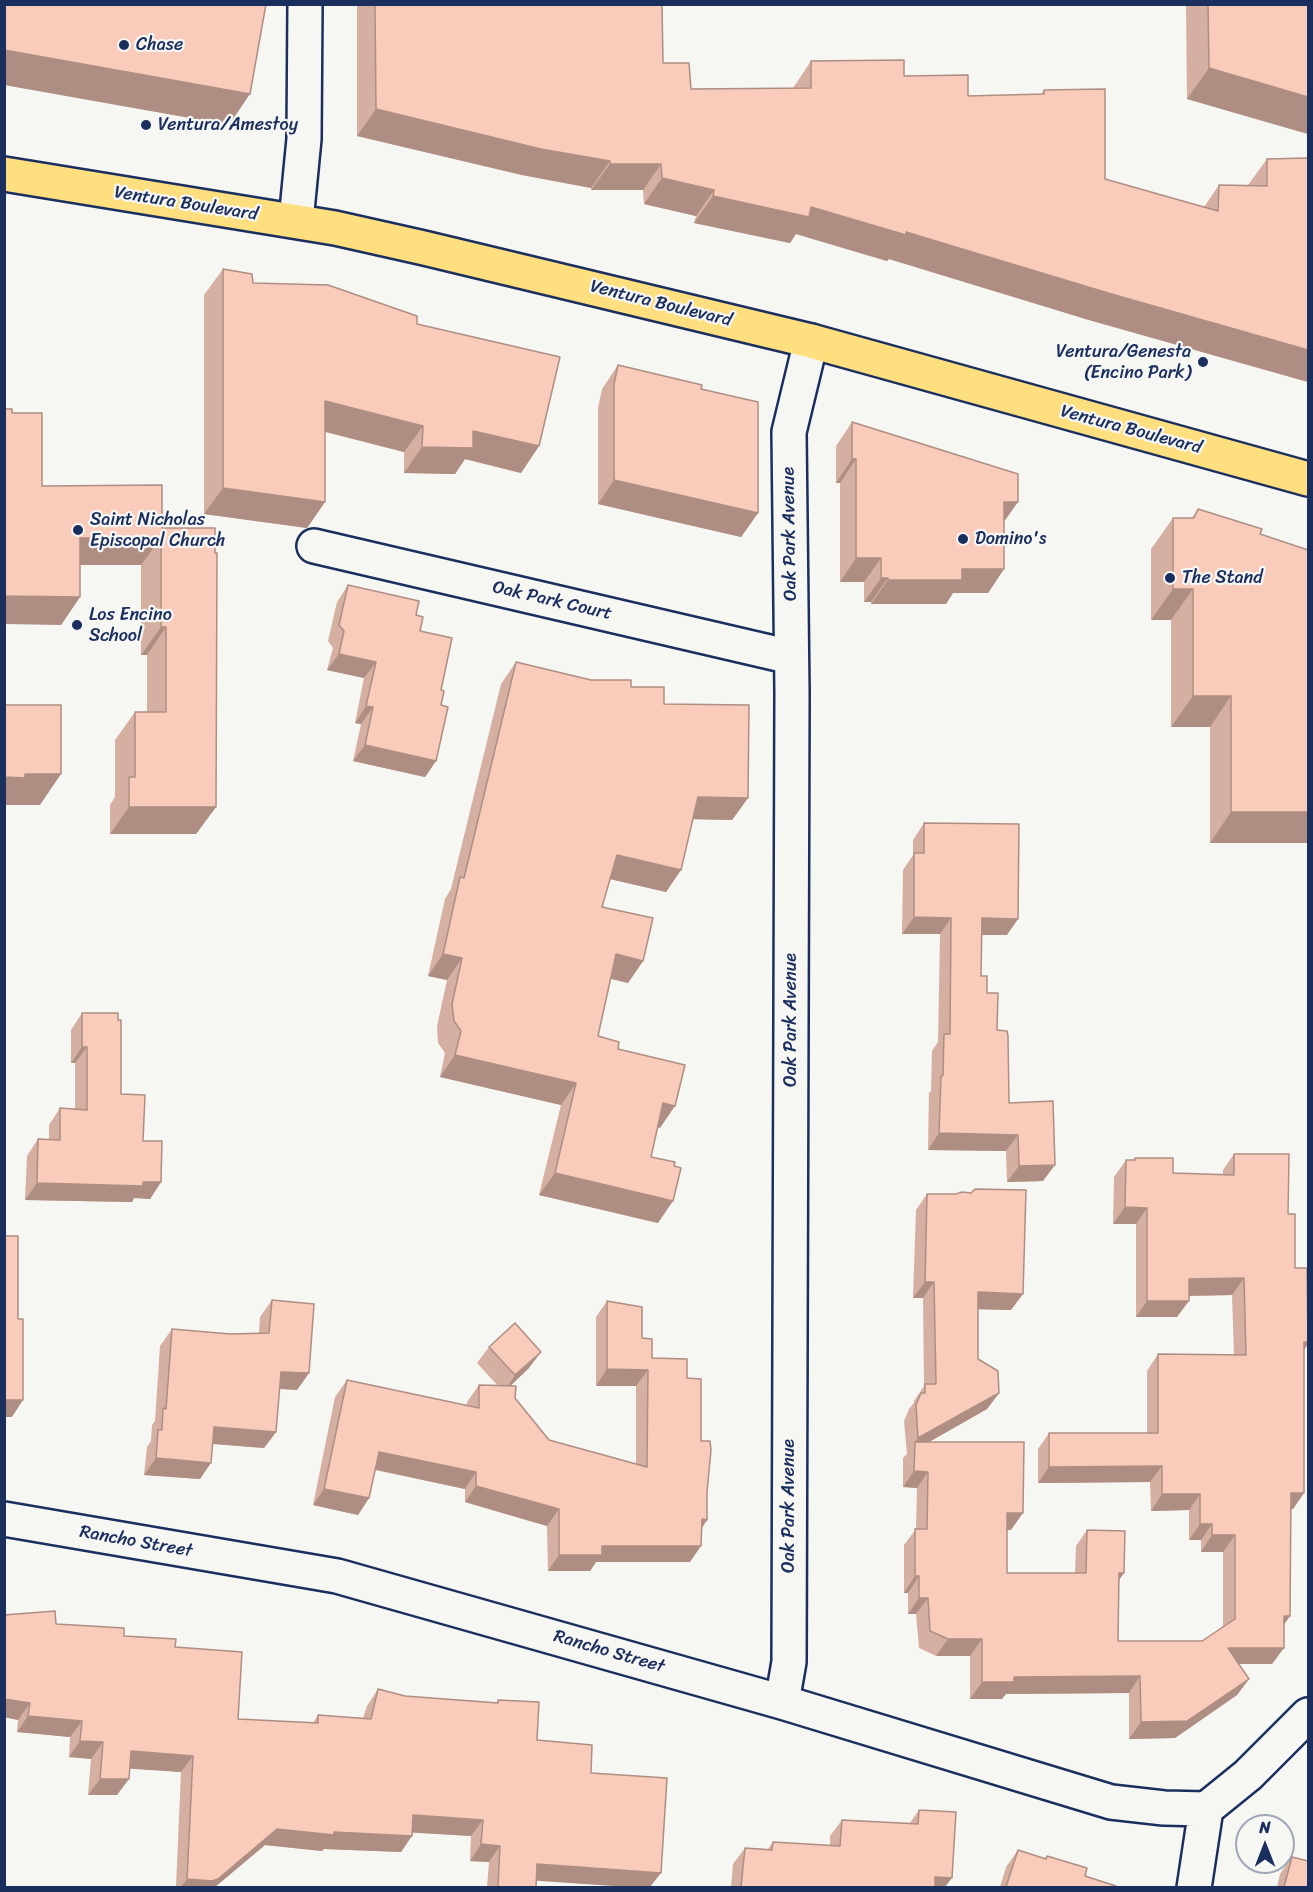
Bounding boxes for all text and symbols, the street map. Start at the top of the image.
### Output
place label: Chase [136,34,183,56]
marker: Chase [117,38,131,52]
place label: Ventura/Amestoy [158,114,298,136]
marker: Ventura/Amestoy [139,118,153,132]
street label: Ventura Boulevard [113,182,259,226]
street label: Ventura Boulevard [588,276,734,332]
place label: Ventura/Genesta (Encino Park) [1056,341,1191,384]
marker: Ventura/Genesta (Encino Park) [1196,355,1210,369]
street label: Ventura Boulevard [1058,401,1204,459]
street label: Oak Park Avenue [778,467,802,601]
place label: Saint Nicholas Episcopal Church [90,509,225,552]
marker: Saint Nicholas Episcopal Church [71,523,85,537]
place label: Domino's [975,528,1046,550]
marker: Domino's [956,532,970,546]
place label: The Stand [1182,567,1263,589]
marker: The Stand [1163,571,1177,585]
street label: Oak Park Court [490,577,614,625]
place label: Los Encino School [89,604,172,646]
marker: Los Encino School [70,618,84,632]
street label: Oak Park Avenue [780,953,802,1087]
street label: Oak Park Avenue [778,1439,800,1573]
street label: Rancho Street [78,1521,194,1563]
street label: Rancho Street [551,1626,667,1678]
text: N [1259,1813,1271,1842]
north arrow [1235,1814,1295,1874]

